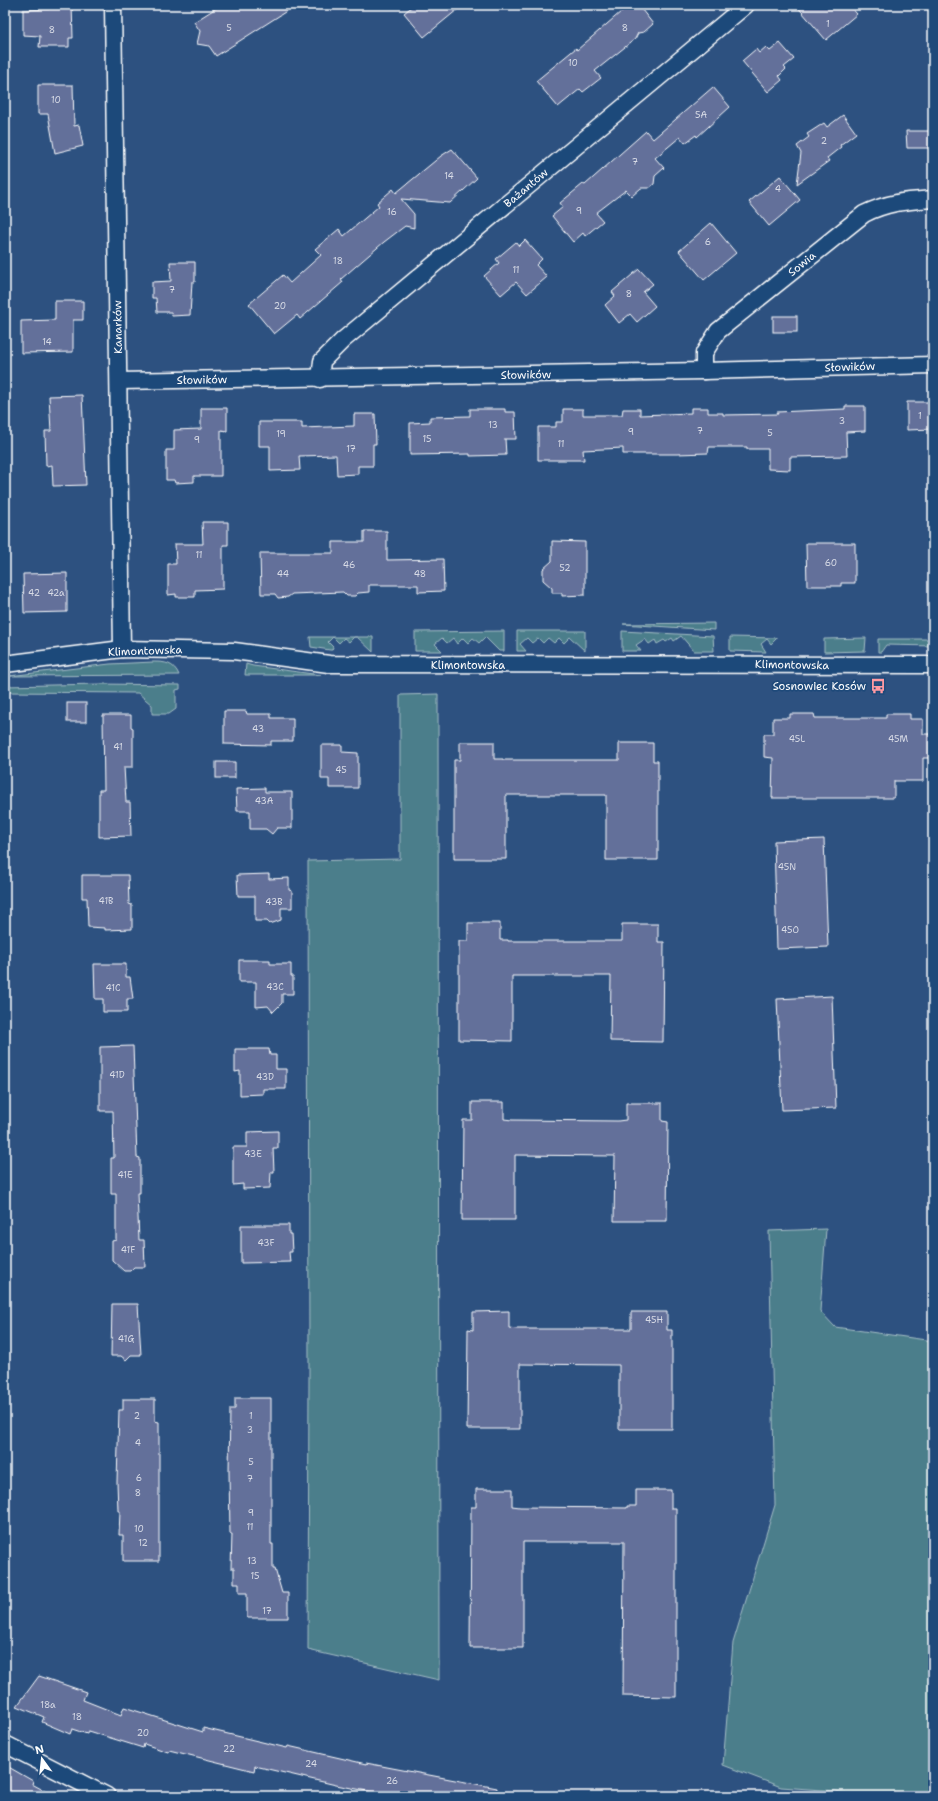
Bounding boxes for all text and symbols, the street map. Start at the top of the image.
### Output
house number: 1 [826,18,830,30]
house number: 5 [226,22,232,34]
house number: 8 [622,22,628,34]
house number: 8 [49,24,55,36]
house number: 10 [568,57,578,69]
house number: 10 [51,94,61,106]
house number: 5A [695,109,707,121]
house number: 2 [821,135,827,147]
house number: 7 [632,156,638,168]
street label: Bażantów [501,165,552,211]
house number: 14 [444,170,454,182]
house number: 4 [775,183,781,195]
house number: 9 [576,205,582,217]
house number: 16 [387,206,397,218]
house number: 6 [705,236,711,248]
street label: Sowia [785,248,819,280]
house number: 18 [333,255,343,267]
house number: 11 [512,264,520,276]
house number: 7 [169,284,175,296]
house number: 8 [626,288,632,300]
street label: Kanarków [110,300,126,354]
house number: 20 [274,300,286,312]
house number: 14 [42,336,52,348]
street label: Słowików [824,359,876,375]
street label: Słowików [501,367,552,383]
street label: Słowików [177,372,228,388]
house number: 1 [918,410,922,422]
house number: 3 [839,415,845,427]
house number: 13 [488,419,498,431]
house number: 7 [697,425,703,437]
house number: 9 [628,426,634,438]
house number: 5 [767,427,773,439]
house number: 19 [276,428,286,440]
house number: 15 [422,433,432,445]
house number: 9 [194,434,200,446]
house number: 11 [557,438,565,450]
house number: 17 [346,443,356,455]
house number: 11 [195,549,203,561]
house number: 60 [825,557,837,569]
house number: 46 [343,559,355,571]
house number: 52 [559,562,571,574]
house number: 44 [277,568,289,580]
house number: 48 [414,568,426,580]
house number: 42 [28,587,40,599]
house number: 42a [47,587,65,599]
street label: Klimontowska [108,642,183,660]
street label: Klimontowska [755,657,829,673]
street label: Klimontowska [431,658,505,673]
bus stop icon: Sosnowiec Kosów [869,677,887,695]
place label: Sosnowiec Kosów [773,679,866,694]
house number: 43 [252,723,264,735]
house number: 45L [789,733,805,745]
house number: 45M [888,733,908,745]
house number: 41 [113,741,123,753]
house number: 45 [335,764,347,776]
house number: 43A [255,795,274,807]
house number: 45N [778,861,796,873]
house number: 41B [99,895,113,907]
house number: 43B [265,896,283,908]
house number: 45O [781,924,799,936]
house number: 43C [266,981,284,993]
house number: 41C [105,982,121,994]
house number: 41D [109,1069,125,1081]
house number: 43D [256,1071,274,1083]
house number: 43E [244,1148,262,1160]
house number: 41E [117,1169,133,1181]
house number: 43F [257,1237,275,1249]
house number: 41F [121,1244,135,1256]
house number: 45H [645,1314,663,1326]
house number: 41G [118,1333,134,1345]
house number: 2 [134,1410,140,1422]
house number: 1 [249,1410,253,1422]
house number: 3 [247,1424,253,1436]
house number: 4 [135,1437,141,1449]
house number: 5 [248,1456,254,1468]
house number: 6 [136,1472,142,1484]
house number: 7 [247,1473,253,1485]
house number: 8 [135,1487,141,1499]
house number: 9 [248,1507,254,1519]
house number: 11 [246,1521,254,1533]
house number: 10 [134,1523,144,1535]
house number: 12 [138,1537,148,1549]
house number: 13 [247,1555,257,1567]
house number: 15 [250,1570,260,1582]
house number: 17 [262,1605,272,1617]
house number: 18a [40,1699,56,1711]
house number: 18 [72,1711,82,1723]
house number: 20 [137,1727,149,1739]
north arrow [22,1739,62,1779]
text: N [33,1741,46,1758]
house number: 22 [223,1743,235,1755]
house number: 24 [305,1758,317,1770]
house number: 26 [386,1775,398,1787]

